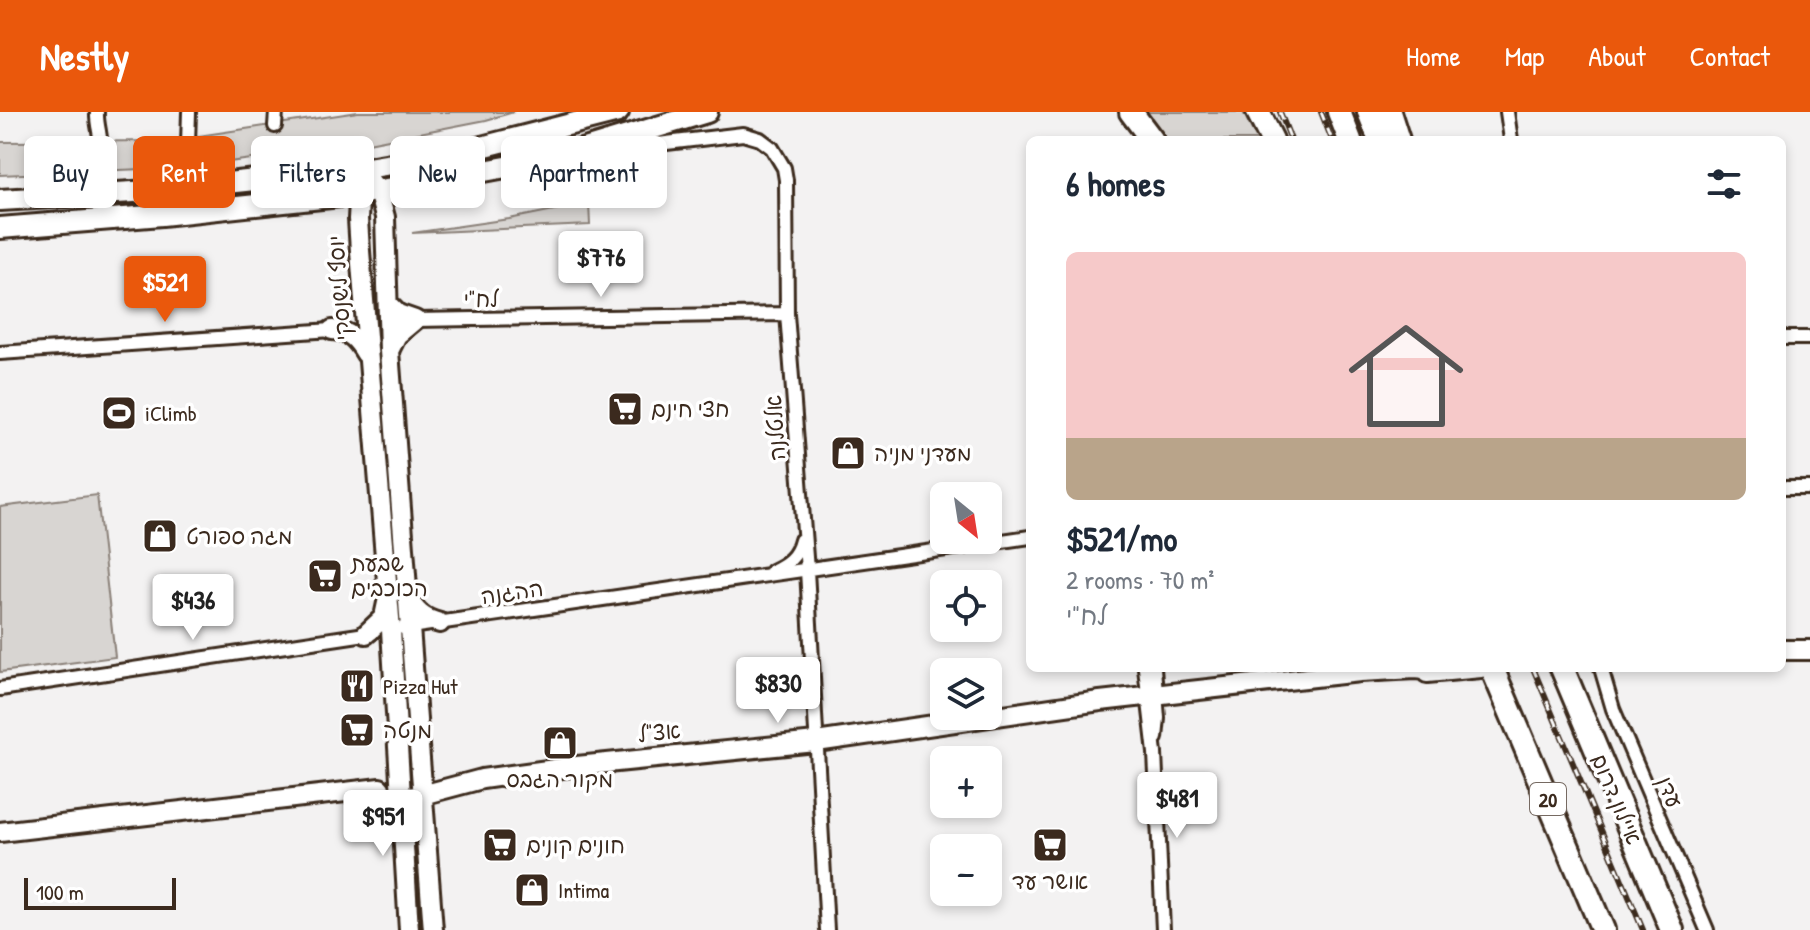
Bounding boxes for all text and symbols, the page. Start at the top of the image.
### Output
text: Nestly [40,30,129,82]
text: Home [1406,37,1461,75]
text: Map [1505,37,1544,75]
text: About [1588,37,1646,75]
text: Contact [1690,37,1770,75]
chip: Buy [24,136,117,208]
chip: Rent [133,136,235,208]
chip: Filters [251,136,374,208]
chip: New [390,136,485,208]
chip: Apartment [501,136,667,208]
text: 6 homes [1066,161,1165,207]
icon: filters [1702,162,1746,206]
pin: $776 [554,231,648,299]
street label: יוסף לישנסקי [320,234,358,342]
text: $776 [576,239,626,274]
pin: $521 [118,256,212,324]
text: $521 [142,264,188,299]
street label: לח"י [463,284,500,314]
icon: home [1334,304,1478,448]
supermarket icon: חצי חינם [606,390,644,428]
sports icon: iClimb [100,394,138,432]
place label: חצי חינם [651,394,729,424]
street label: אלטלנה [758,394,792,462]
place label: iClimb [145,398,197,428]
shop icon: מעדני מניה [829,434,867,472]
place label: מעדני מניה [874,438,972,468]
north arrow [930,482,1002,554]
map controls [930,482,1002,906]
text: $521/mo [1066,516,1177,562]
shop icon: מגה ספורט [141,517,179,555]
place label: מגה ספורט [186,521,292,551]
place label: שבעת הכוכבים [350,548,428,603]
supermarket icon: שבעת הכוכבים [306,557,344,595]
text: 2 rooms · 70 m² [1066,562,1214,597]
button: locate [930,570,1002,642]
street label: ההגנה [479,573,545,611]
pin: $436 [146,574,240,642]
text: $436 [171,582,215,617]
text: לח"י [1066,598,1107,633]
pin: $830 [731,657,825,725]
button: layers [930,658,1002,730]
text: $830 [754,665,802,700]
restaurant icon: Pizza Hut [338,667,376,705]
place label: Pizza Hut [383,671,458,701]
supermarket icon: מנטה [338,711,376,749]
place label: מנטה [383,715,432,745]
street label: אצ"ל [636,715,682,749]
shop icon: מקור הגבס [541,724,579,762]
button: + [930,746,1002,818]
street label: איילון דרום [1584,749,1650,849]
place label: מקור הגבס [507,764,613,794]
pin: $481 [1130,772,1224,840]
street label: עדן [1650,772,1690,812]
text: $481 [1155,780,1199,815]
road number: 20 [1530,783,1566,815]
pin: $951 [336,790,430,858]
text: $951 [361,798,405,833]
supermarket icon: חונים קונים [481,826,519,864]
supermarket icon: אושר עד [1031,826,1069,864]
place label: חונים קונים [526,830,625,860]
button: − [930,834,1002,906]
place label: אושר עד [1012,866,1088,896]
shop icon: Intima [513,871,551,909]
scale bar [24,874,176,910]
place label: Intima [558,875,610,905]
text: 100 m [36,877,84,907]

